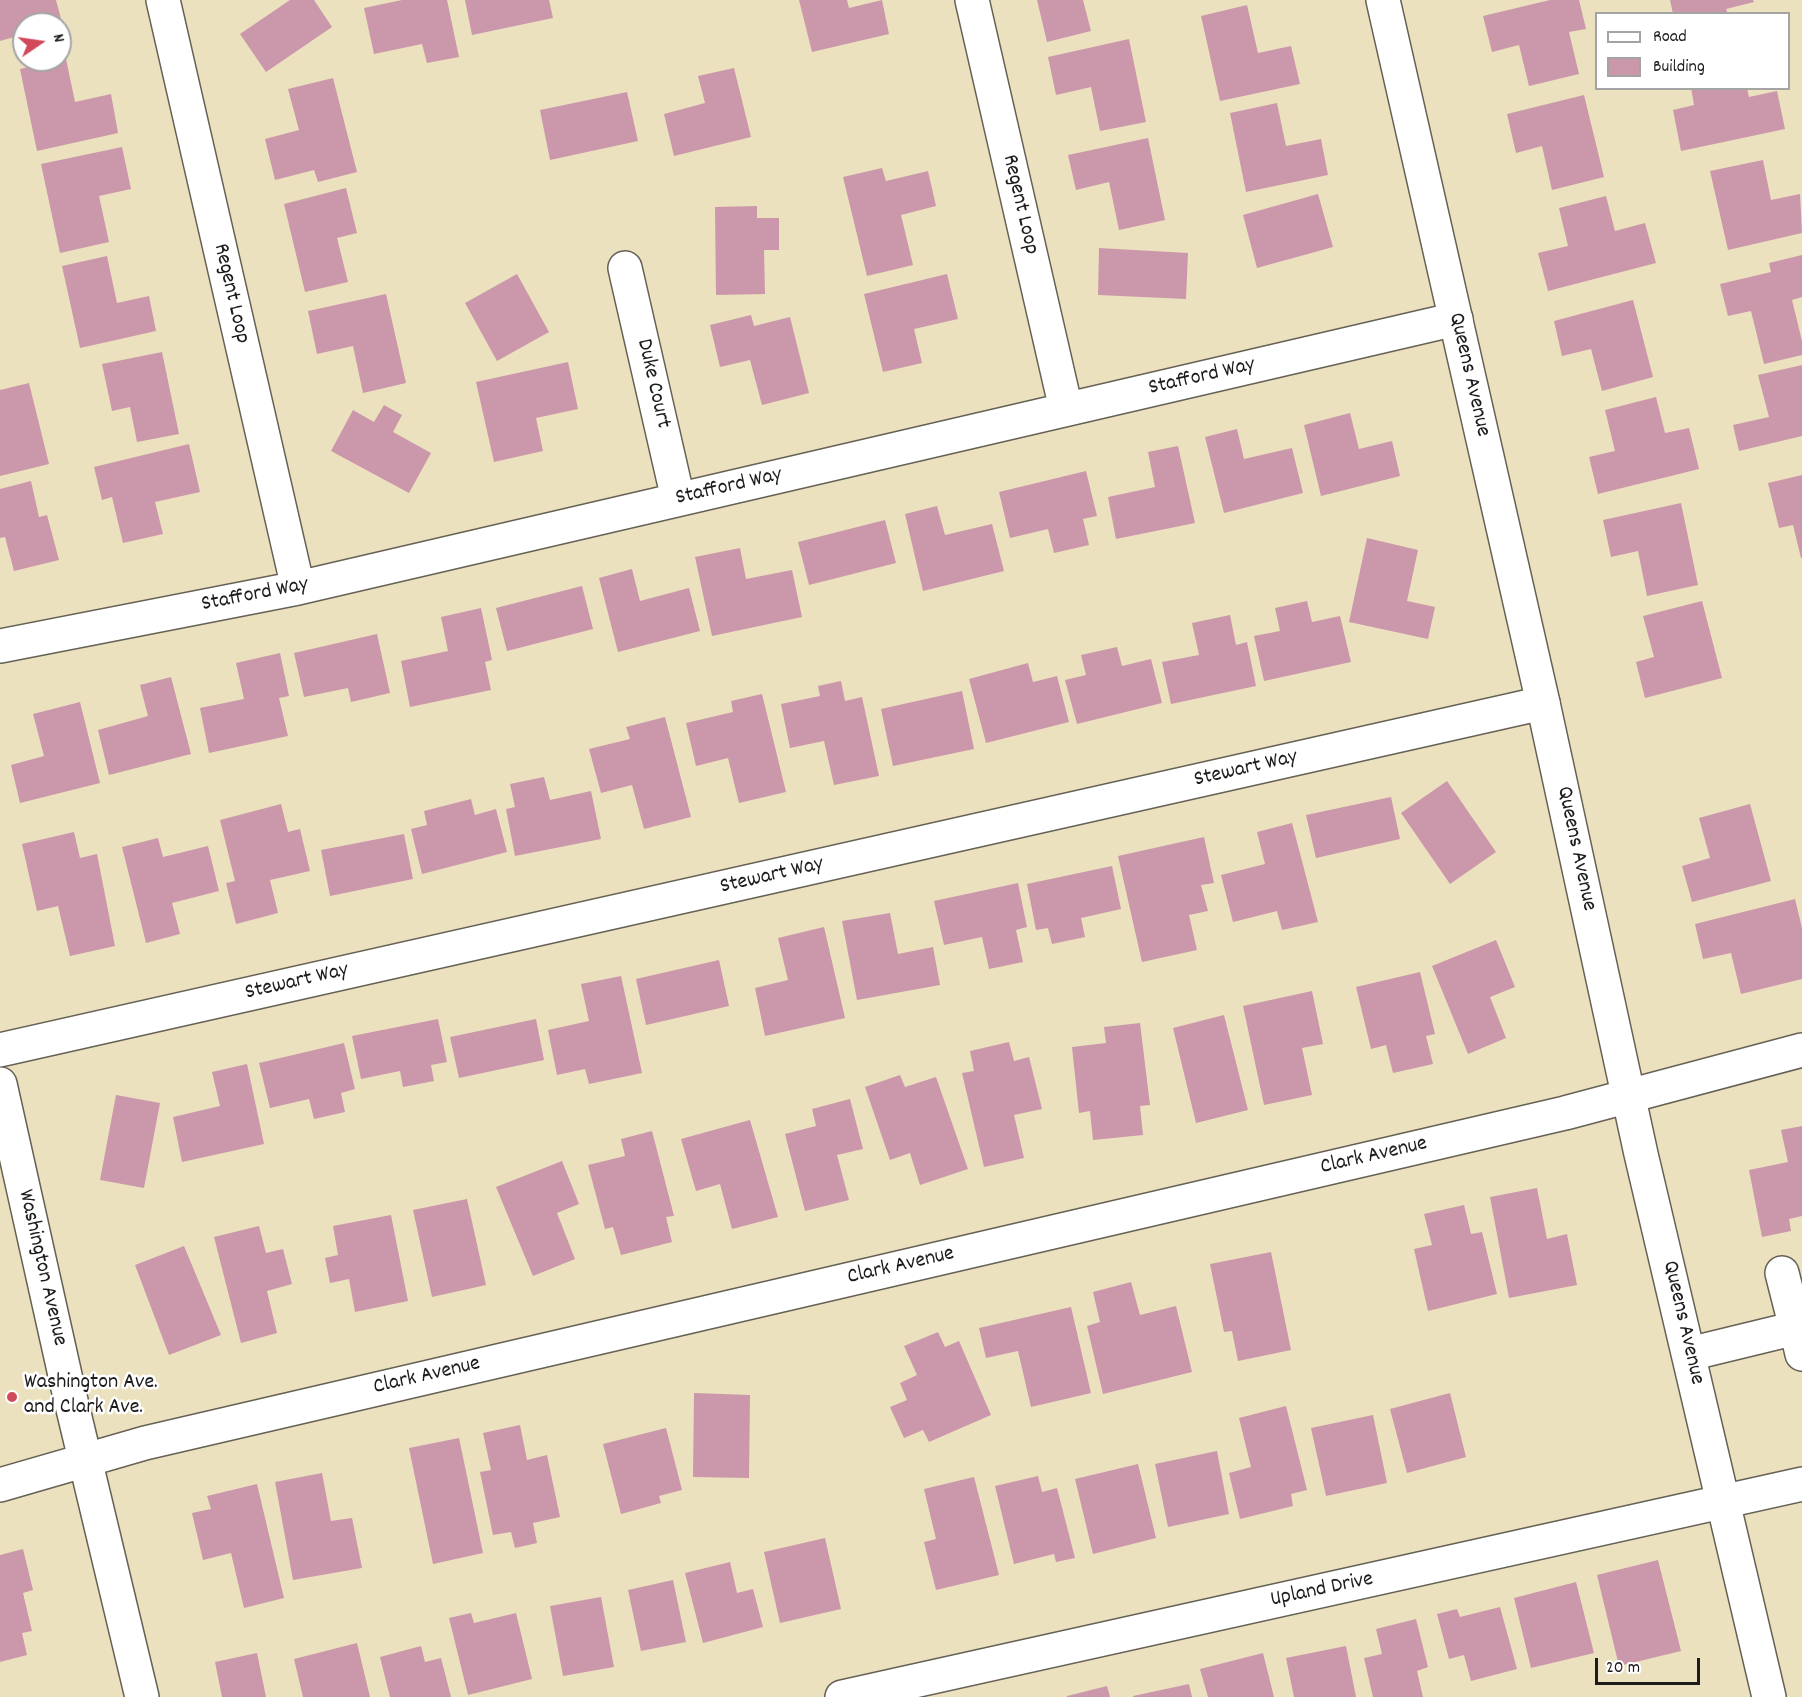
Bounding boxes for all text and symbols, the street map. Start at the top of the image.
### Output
north arrow [12,12,72,72]
legend [1595,12,1790,90]
text: Road [1653,25,1687,50]
text: N [46,32,70,45]
text: Building [1653,55,1705,80]
street label: Regent Loop [995,152,1043,258]
street label: Regent Loop [206,241,254,347]
street label: Queens Avenue [1441,310,1495,440]
street label: Duke Court [629,337,675,431]
street label: Stafford Way [1146,353,1258,403]
street label: Stafford Way [673,463,785,513]
street label: Stafford Way [199,573,311,619]
street label: Stewart Way [1192,745,1300,795]
street label: Queens Avenue [1549,784,1601,914]
street label: Stewart Way [718,852,826,902]
street label: Stewart Way [243,958,351,1008]
street label: Clark Avenue [1318,1132,1430,1182]
street label: Washington Avenue [10,1187,72,1349]
street label: Clark Avenue [845,1242,957,1292]
street label: Queens Avenue [1655,1258,1709,1388]
street label: Clark Avenue [371,1352,483,1402]
place label: Washington Ave. and Clark Ave. [24,1371,158,1422]
marker: Washington Ave. and Clark Ave. [5,1390,19,1404]
street label: Upland Drive [1268,1567,1376,1615]
scale bar [1598,1646,1703,1684]
text: 20 m [1606,1656,1640,1681]

